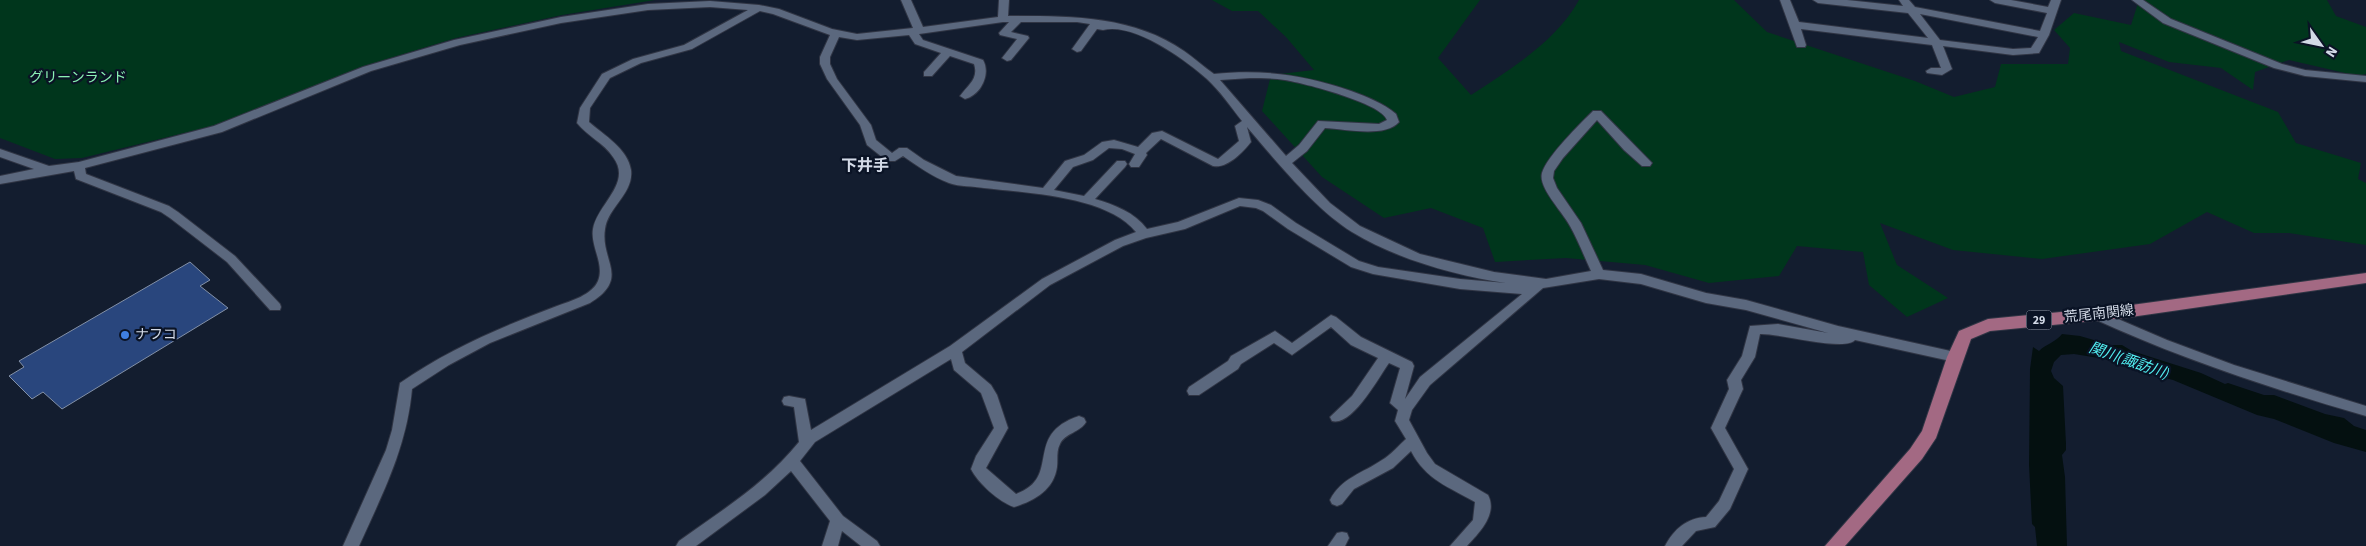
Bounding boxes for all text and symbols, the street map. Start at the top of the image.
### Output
north arrow [2296,20,2346,70]
text: N [2320,42,2342,61]
park label: グリーンランド [29,68,127,88]
district label: 下井手 [841,155,889,177]
street label: 荒尾南関線 [2063,300,2135,328]
road number: 29 [2026,310,2052,330]
place label: ナフコ [135,325,177,345]
marker: ナフコ [119,329,131,341]
water label: 関川(諏訪川) [2086,337,2172,385]

